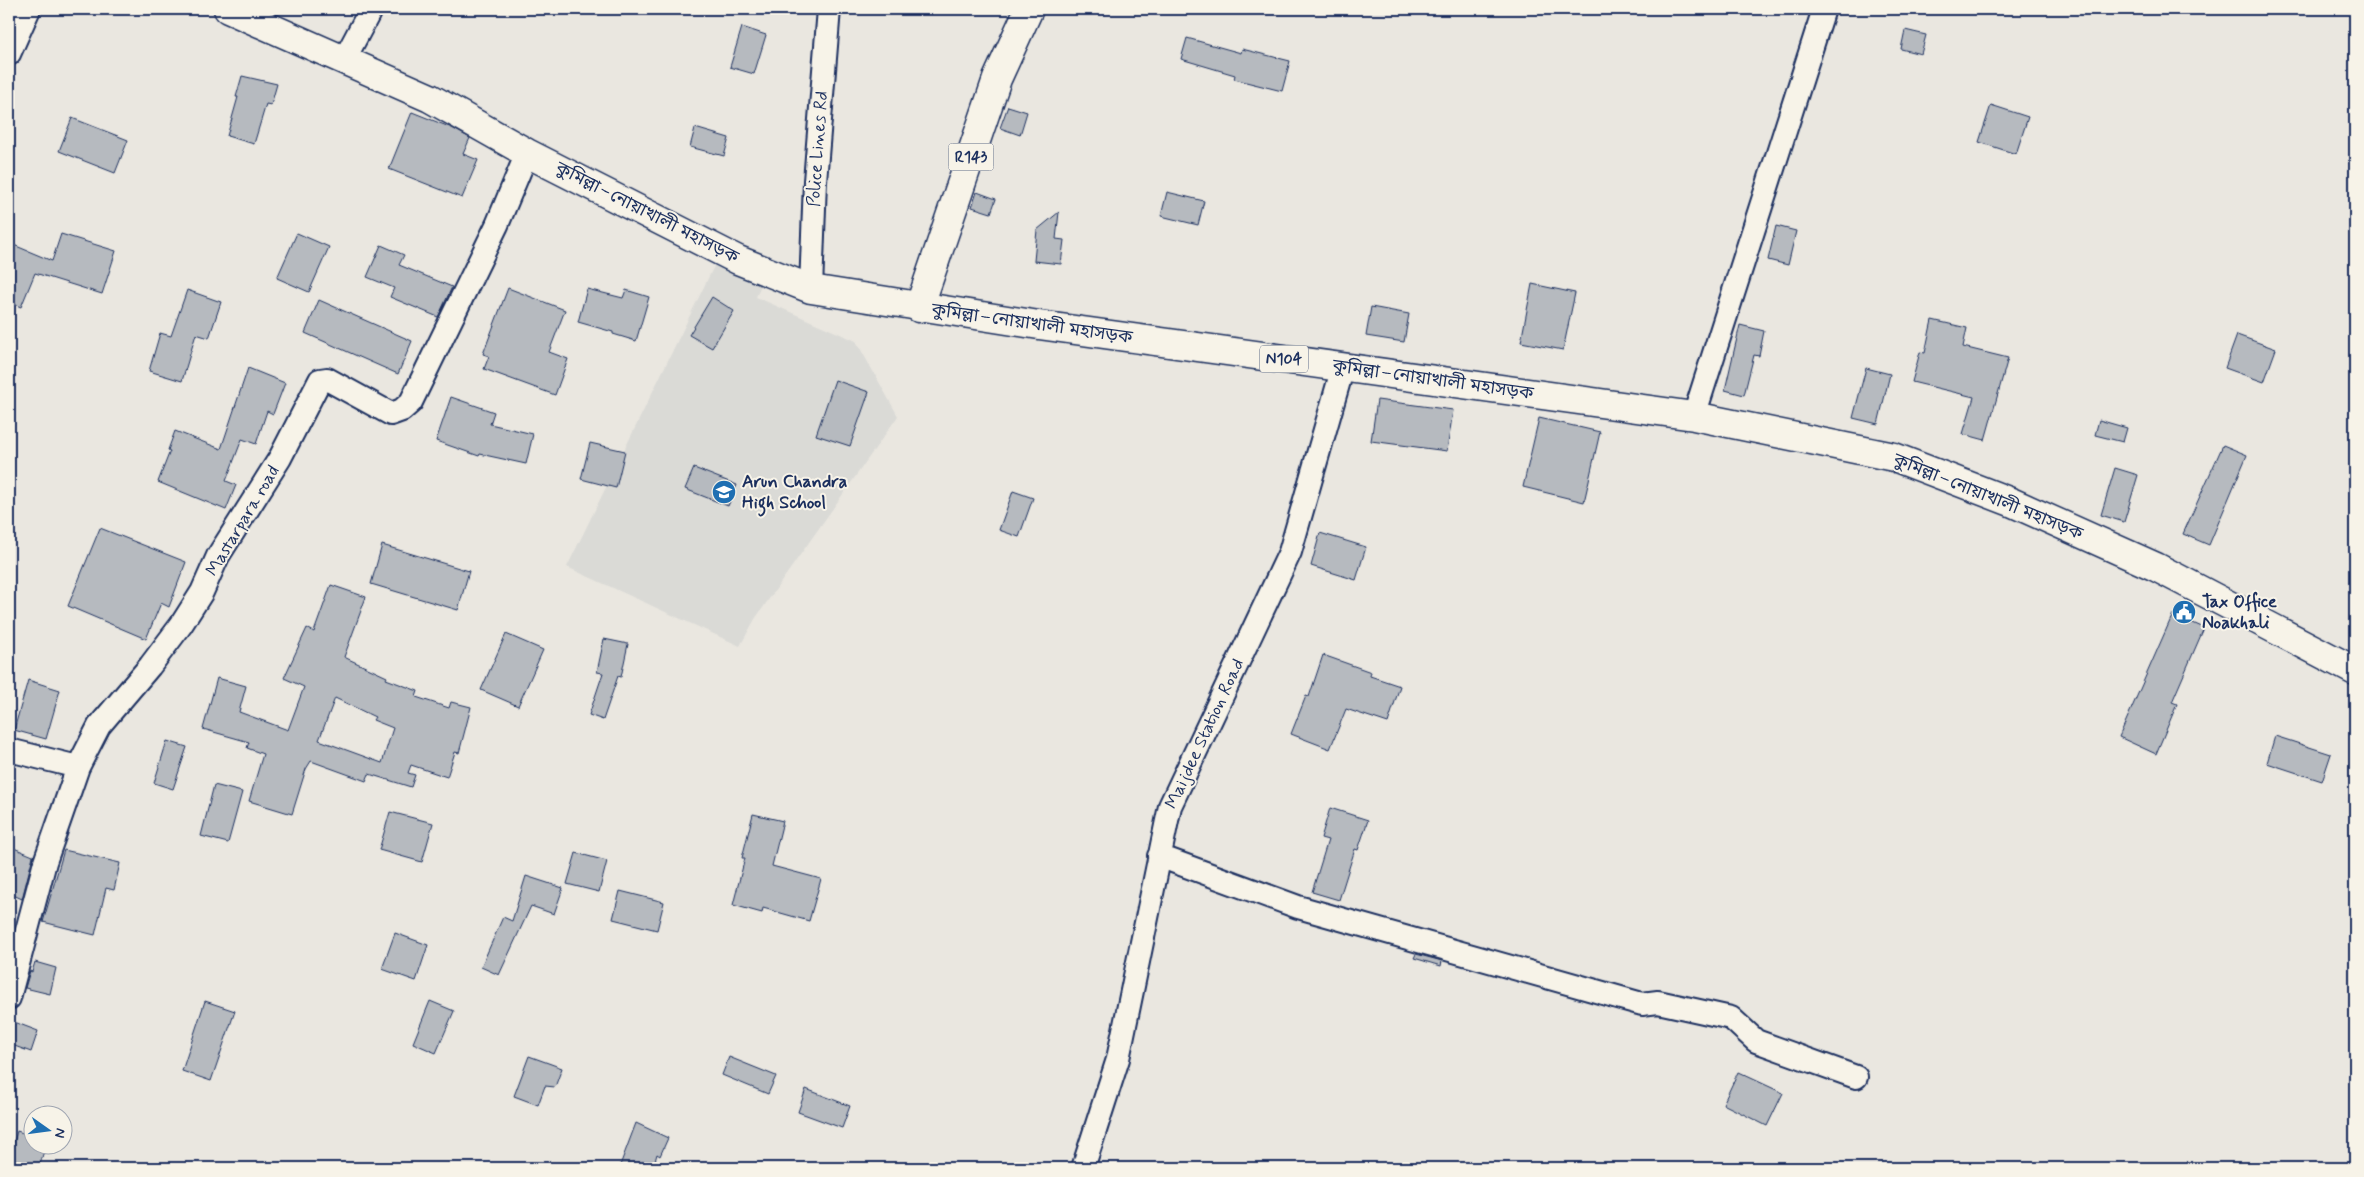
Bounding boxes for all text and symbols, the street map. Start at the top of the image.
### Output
street label: Police Lines Rd [802,90,834,208]
road number: R143 [948,144,994,170]
street label: কুমিল্লা–নোয়াখালী মহাসড়ক [550,156,743,270]
street label: কুমিল্লা–নোয়াখালী মহাসড়ক [929,298,1134,350]
road number: N104 [1260,346,1308,372]
street label: কুমিল্লা–নোয়াখালী মহাসড়ক [1330,354,1535,406]
street label: কুমিল্লা–নোয়াখালী মহাসড়ক [1889,448,2087,546]
street label: Mastarpara road [200,461,286,581]
place label: Arun Chandra High School [742,470,847,517]
school or university icon: Arun Chandra High School [711,479,737,505]
place label: Tax Office Noakhali [2202,590,2277,635]
public building icon: Tax Office Noakhali [2171,599,2197,625]
street label: Maijdee Station Road [1160,655,1250,813]
north arrow [22,1104,72,1154]
text: N [50,1126,70,1140]

